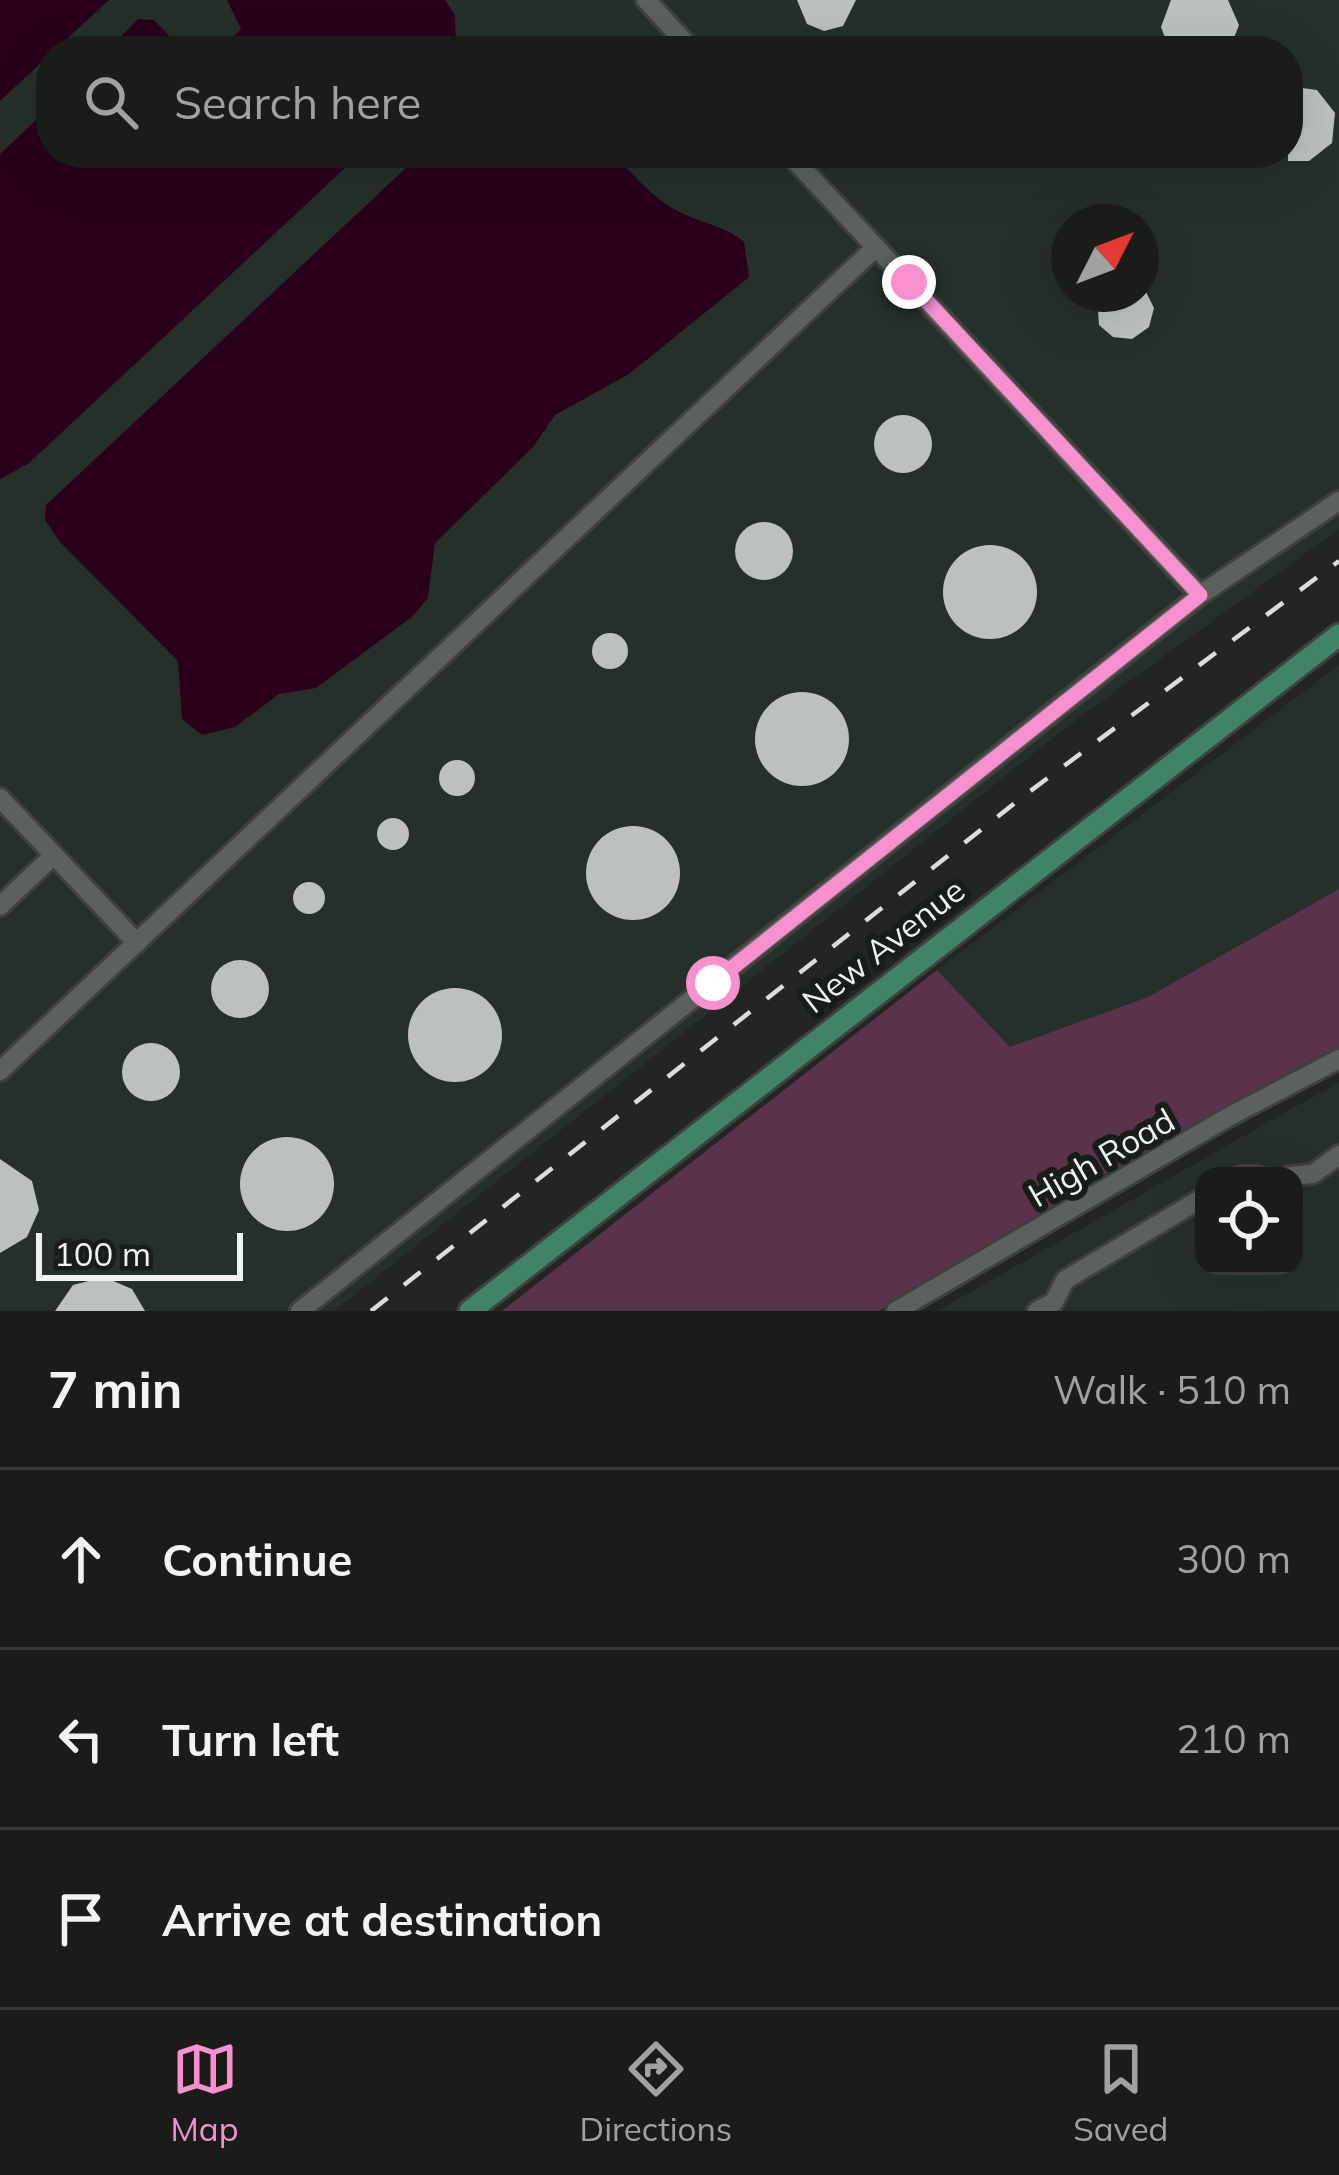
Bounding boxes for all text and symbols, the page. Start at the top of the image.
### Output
search box [36,36,1303,168]
icon: search [78,69,144,135]
text: Search here [174,74,421,130]
north arrow [1051,204,1159,312]
route end [882,255,936,309]
street label: New Avenue [794,869,972,1021]
route start [686,956,740,1010]
street label: High Road [1021,1099,1181,1215]
map controls [1195,1167,1303,1275]
button: locate [1195,1167,1303,1275]
scale bar [36,1227,243,1280]
text: 100 m [54,1233,151,1274]
text: 7 min [48,1357,183,1421]
text: Walk · 510 m [1053,1365,1291,1414]
icon: ahead [48,1526,114,1592]
text: Continue [162,1531,352,1587]
text: 300 m [1176,1534,1291,1583]
icon: left [48,1706,114,1772]
text: Turn left [162,1711,339,1767]
text: 210 m [1176,1714,1291,1763]
icon: arrive [48,1886,114,1952]
text: Arrive at destination [162,1891,602,1947]
tab: Map [171,2036,238,2149]
tab: Directions [580,2036,732,2149]
tab: Saved [1073,2036,1168,2149]

